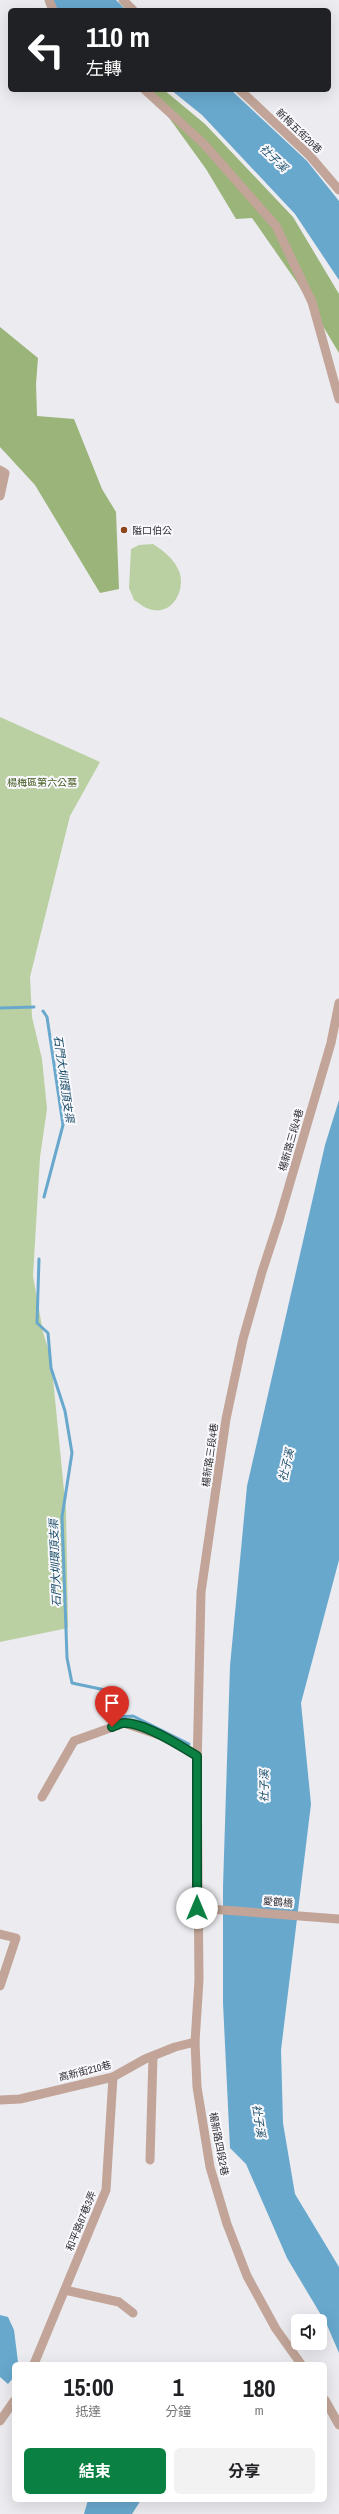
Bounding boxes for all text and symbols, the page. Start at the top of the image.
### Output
text: 110 m [86,18,150,56]
icon: left [20,24,72,76]
text: 左轉 [86,56,122,81]
street label: 新梅五街20巷 [273,106,325,156]
water label: 社子溪 [257,142,292,176]
place label: 隘口伯公 [132,524,172,537]
marker: 隘口伯公 [119,525,129,535]
park label: 楊梅區第六公墓 [7,776,77,789]
water label: 石門大圳環頂支渠 [51,1034,77,1126]
street label: 楊新路三段4巷 [276,1107,306,1173]
street label: 楊新路三段4巷 [199,1422,221,1488]
water label: 社子溪 [275,1445,297,1483]
water label: 石門大圳環頂支渠 [46,1517,64,1607]
pin [95,1686,129,1727]
icon: arrive [101,1692,123,1714]
water label: 社子溪 [257,1768,271,1803]
position arrow [176,1887,218,1929]
street label: 愛鶴橋 [262,1894,294,1910]
street label: 高新街210巷 [57,2058,113,2084]
water label: 社子溪 [250,2104,269,2140]
street label: 楊新路四段2巷 [206,2111,232,2177]
street label: 和平路87巷3弄 [63,2189,99,2253]
map controls [291,2314,327,2350]
button: sound [291,2314,327,2350]
text: 15:00 [63,2371,114,2403]
text: 1 [173,2371,184,2403]
text: 180 [243,2372,276,2404]
text: m [255,2402,264,2419]
text: 抵達 [76,2403,102,2420]
text: 分鐘 [165,2403,191,2420]
button: 結束 [24,2448,166,2494]
button: 分享 [174,2448,315,2494]

